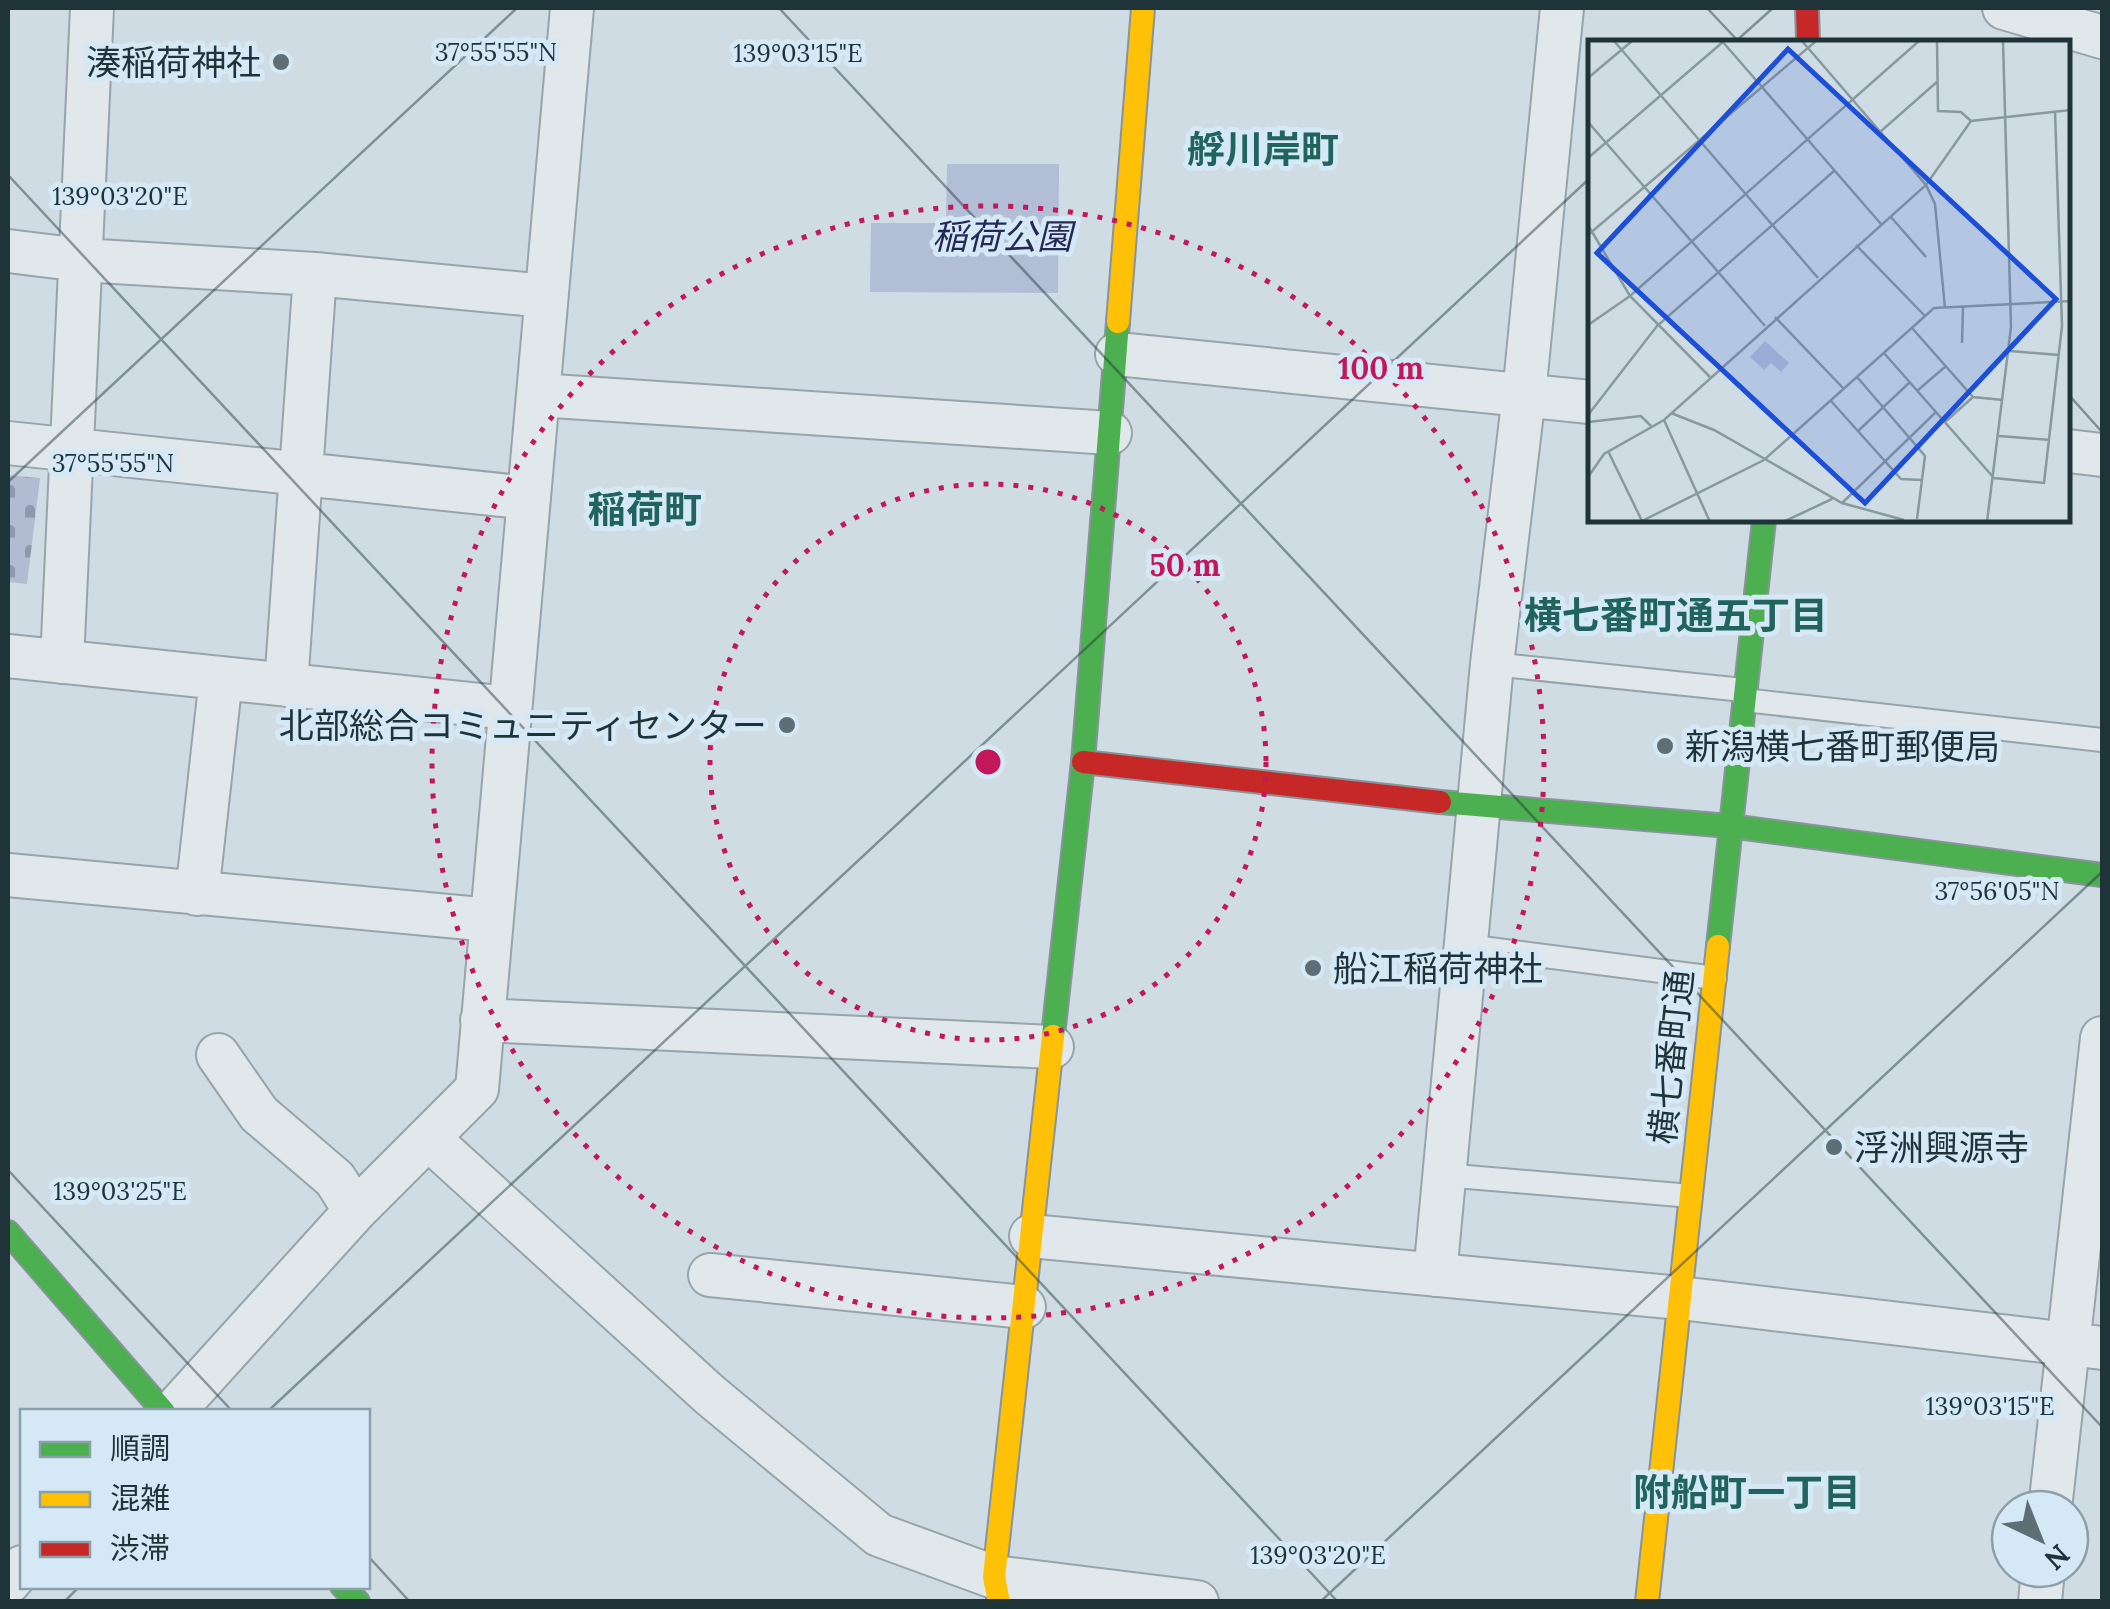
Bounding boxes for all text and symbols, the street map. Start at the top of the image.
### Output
text: 37°55'55"N [435,36,557,68]
text: 139°03'15"E [733,37,863,69]
place label: 湊稲荷神社 [86,40,261,85]
inset map [1588,40,2070,522]
marker: 湊稲荷神社 [270,51,292,73]
district label: 艀川岸町 [1187,125,1339,173]
text: 139°03'20"E [52,180,188,212]
park label: 稲荷公園 [932,214,1077,259]
text: 100 m [1338,349,1424,387]
text: 37°55'55"N [52,447,174,479]
district label: 稲荷町 [588,485,702,533]
text: 50 m [1150,546,1221,584]
district label: 横七番町通五丁目 [1524,591,1828,639]
place label: 北部総合コミュニティセンター [279,703,767,748]
marker: 北部総合コミュニティセンター [776,714,798,736]
place label: 新潟横七番町郵便局 [1685,724,2000,769]
marker: 新潟横七番町郵便局 [1654,735,1676,757]
centre of rings [970,744,1006,780]
text: 37°56'05"N [1934,875,2060,907]
place label: 船江稲荷神社 [1333,946,1543,991]
marker: 船江稲荷神社 [1302,957,1324,979]
street label: 横七番町通 [1639,968,1703,1146]
place label: 浮洲興源寺 [1854,1125,2029,1170]
marker: 浮洲興源寺 [1823,1136,1845,1158]
text: 139°03'25"E [53,1175,187,1207]
text: 139°03'15"E [1925,1390,2055,1422]
legend [20,1409,370,1589]
text: 順調 [110,1429,170,1467]
district label: 附船町一丁目 [1633,1468,1861,1516]
text: 混雑 [110,1479,170,1517]
north arrow [1990,1489,2090,1589]
text: 渋滞 [110,1529,170,1567]
text: N [2037,1537,2077,1578]
text: 139°03'20"E [1250,1539,1386,1571]

